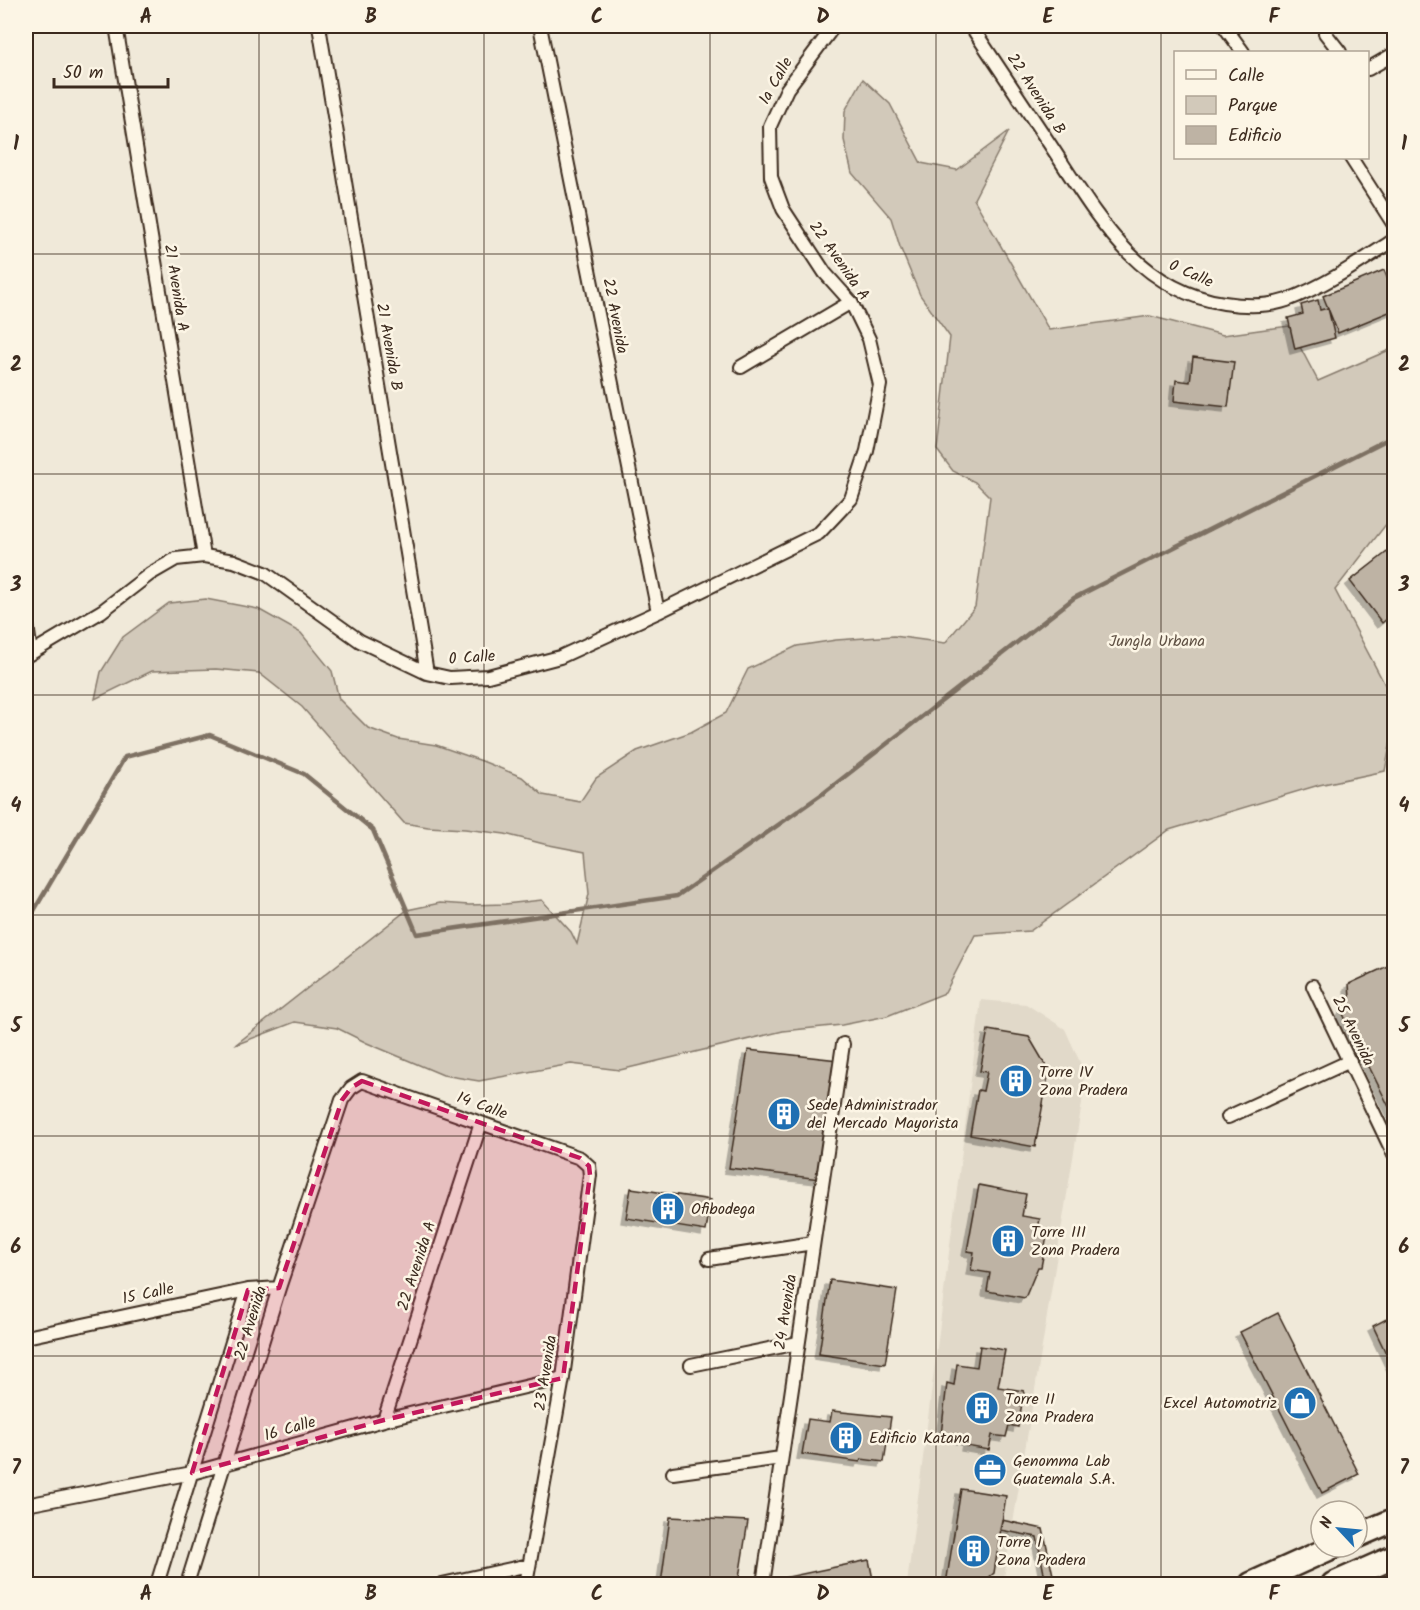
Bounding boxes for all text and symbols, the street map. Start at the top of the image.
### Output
text: A [140,2,152,34]
text: B [365,2,377,34]
text: C [591,2,603,34]
text: D [816,2,830,34]
text: E [1042,2,1054,34]
text: F [1269,2,1281,34]
street label: 22 Avenida B [1000,48,1072,140]
scale bar [54,51,168,89]
legend [1174,51,1369,159]
street label: 1a Calle [752,53,800,109]
text: 50 m [63,59,103,88]
text: Calle [1228,62,1264,91]
text: Parque [1228,92,1277,121]
text: Edificio [1228,122,1282,151]
text: 1 [13,129,19,161]
text: 1 [1401,129,1407,161]
street label: 22 Avenida A [802,216,876,306]
street label: 21 Avenida A [157,242,195,334]
street label: 0 Calle [1165,253,1217,295]
street label: 22 Avenida [595,276,635,356]
street label: 21 Avenida B [369,301,409,393]
text: 2 [10,350,22,382]
text: 2 [1398,350,1410,382]
text: 3 [10,570,22,602]
text: 3 [1398,570,1410,602]
park label: Jungla Urbana [1109,629,1205,654]
street label: 0 Calle [448,644,496,672]
text: 4 [11,791,22,823]
text: 4 [1399,791,1410,823]
street label: 25 Avenida [1325,991,1381,1071]
text: 5 [10,1011,23,1043]
text: 5 [1398,1011,1411,1043]
place label: Torre IV Zona Pradera [1039,1060,1128,1103]
building icon: Torre IV Zona Pradera [998,1063,1034,1099]
street label: 14 Calle [453,1085,511,1127]
place label: Sede Administrador del Mercado Mayorista [807,1093,958,1136]
building icon: Sede Administrador del Mercado Mayorista [766,1096,802,1132]
building icon: Ofibodega [650,1191,686,1227]
place label: Ofibodega [691,1197,755,1222]
street label: 22 Avenida A [391,1218,443,1314]
place label: Torre III Zona Pradera [1031,1220,1120,1263]
building icon: Torre III Zona Pradera [990,1223,1026,1259]
text: 6 [11,1232,22,1264]
text: 6 [1399,1232,1410,1264]
street label: 24 Avenida [768,1272,804,1352]
street label: 15 Calle [120,1276,176,1312]
street label: 22 Avenida [228,1283,274,1363]
street label: 23 Avenida [528,1333,564,1413]
shop icon: Excel Automotriz [1282,1385,1318,1421]
place label: Torre II Zona Pradera [1005,1387,1094,1430]
building icon: Torre II Zona Pradera [964,1390,1000,1426]
place label: Excel Automotriz [1163,1391,1277,1416]
street label: 16 Calle [261,1410,319,1448]
building icon: Edificio Katana [828,1420,864,1456]
place label: Edificio Katana [869,1426,970,1451]
place label: Genomma Lab Guatemala S.A. [1013,1449,1115,1492]
office icon: Genomma Lab Guatemala S.A. [972,1452,1008,1488]
text: 7 [11,1453,21,1485]
text: 7 [1399,1453,1409,1485]
north arrow [1309,1499,1369,1559]
text: N [1313,1513,1340,1533]
place label: Torre I Zona Pradera [997,1530,1086,1573]
building icon: Torre I Zona Pradera [956,1533,992,1569]
text: A [140,1579,152,1610]
text: B [365,1579,377,1610]
text: C [591,1579,603,1610]
text: D [816,1579,830,1610]
text: E [1042,1579,1054,1610]
text: F [1269,1579,1281,1610]

